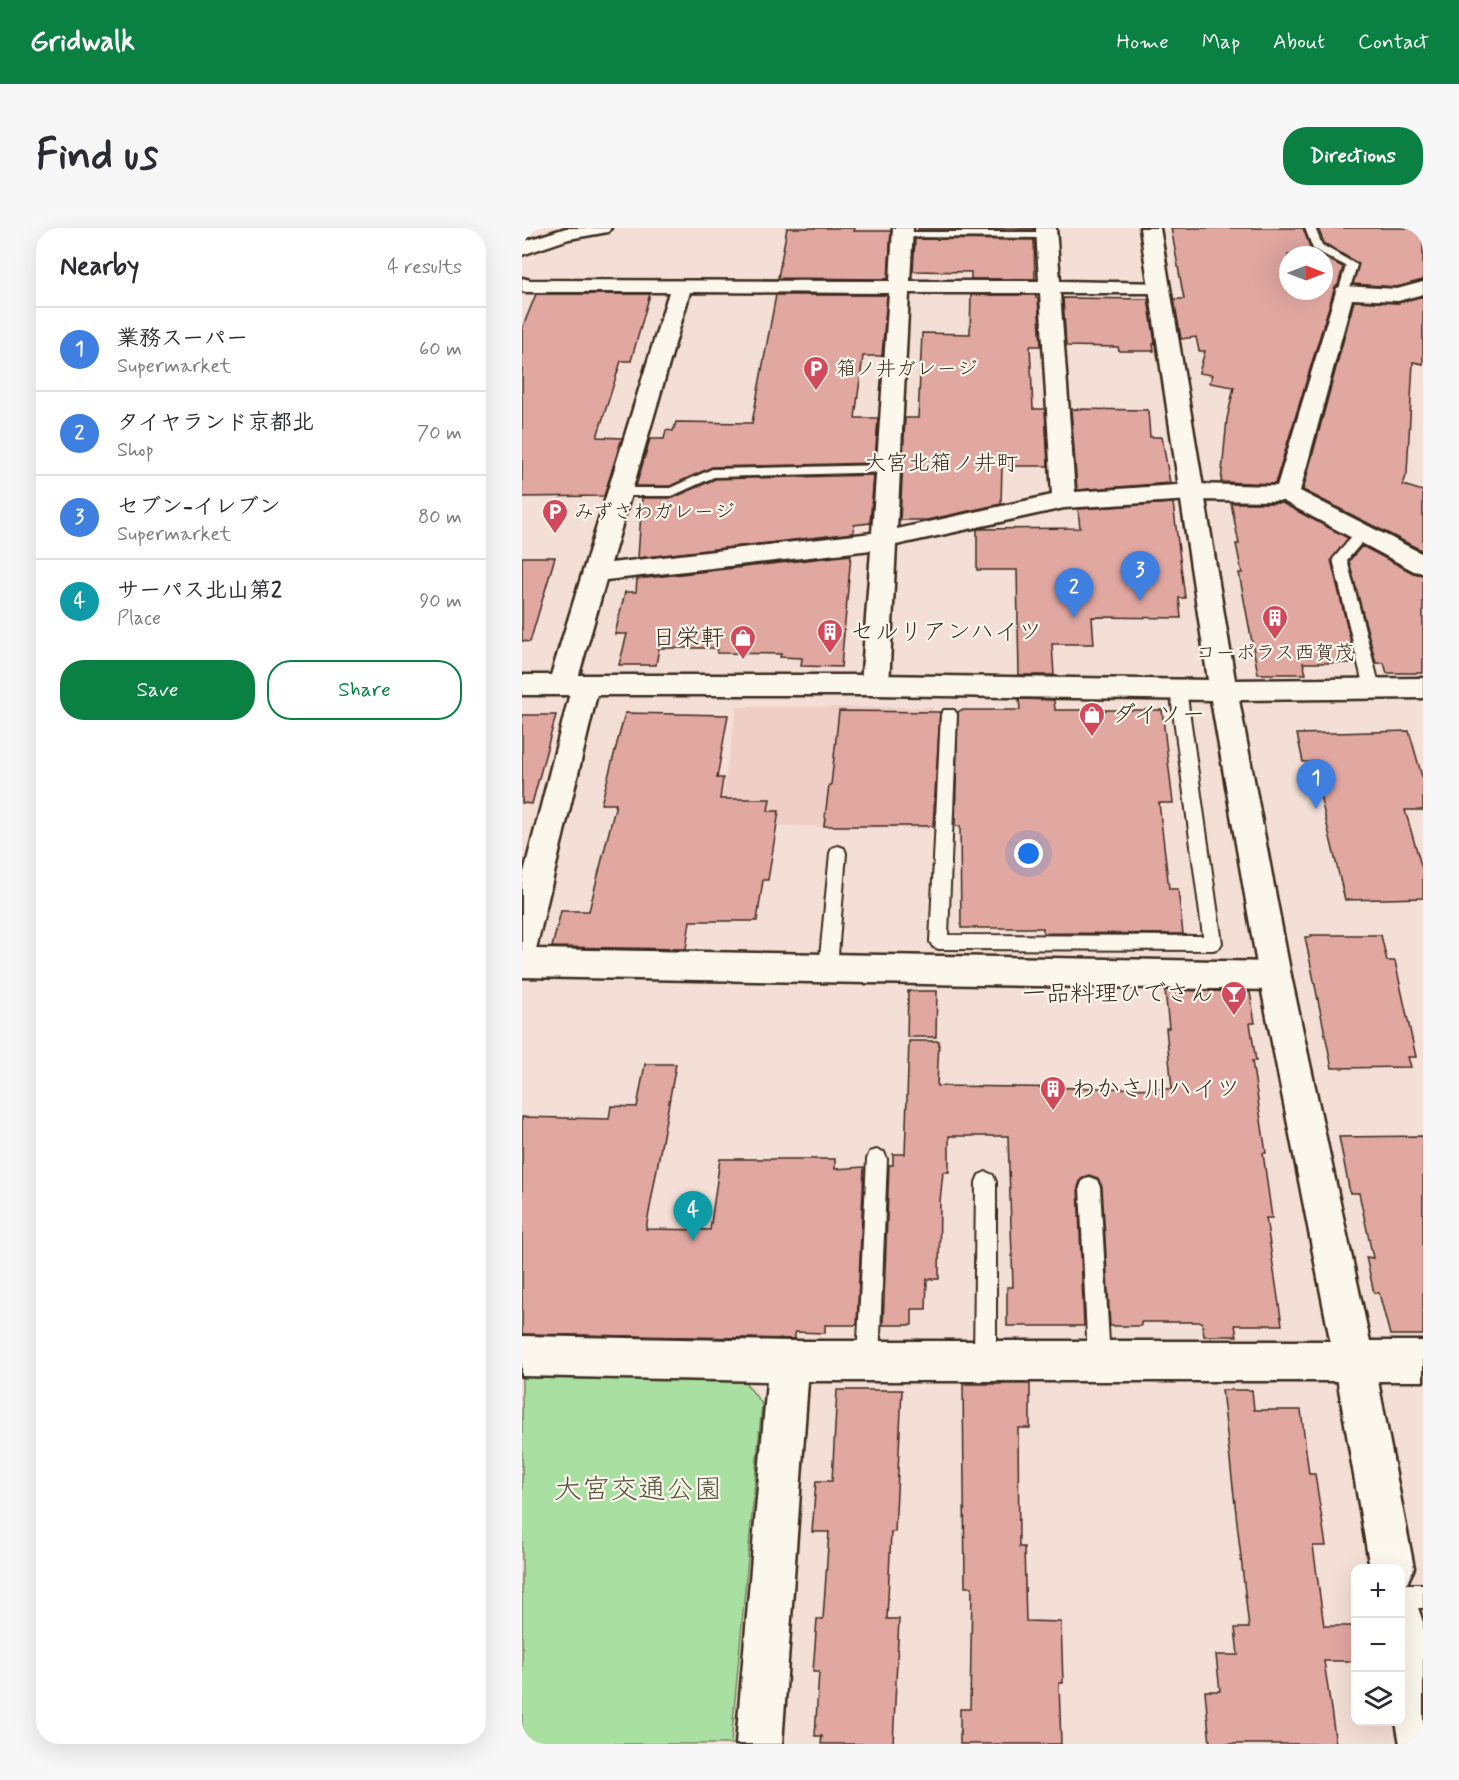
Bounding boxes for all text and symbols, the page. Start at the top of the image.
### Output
text: Gridwalk [30,24,135,61]
text: Home [1117,28,1169,56]
text: Map [1202,28,1240,56]
text: About [1273,28,1325,56]
text: Contact [1358,28,1429,56]
button: Directions [1283,127,1423,185]
text: Find us [36,129,158,184]
north arrow [1279,246,1333,300]
text: Nearby [60,250,139,284]
text: 4 results [387,254,462,281]
text: 業務スーパー [117,325,248,353]
text: 1 [75,336,84,363]
text: 60 m [419,336,462,363]
text: Supermarket [117,353,231,380]
parking icon: 箱ノ井ガレージ [801,354,831,392]
place label: 箱ノ井ガレージ [836,356,977,383]
text: タイヤランド京都北 [117,409,314,437]
text: 2 [75,420,84,447]
text: 70 m [417,420,462,447]
text: Shop [117,437,154,464]
district label: 大宮北箱ノ井町 [864,450,1018,478]
text: セブン-イレブン [117,493,281,521]
parking icon: みずさわガレージ [540,497,570,535]
place label: みずさわガレージ [574,499,734,526]
text: 3 [75,504,84,531]
text: 80 m [418,504,462,531]
text: Supermarket [117,521,231,548]
pin: 3 [1120,552,1160,601]
pin: 2 [1054,568,1094,618]
text: サーパス北山第2 [117,577,282,605]
text: 4 [74,588,85,615]
text: 90 m [419,588,462,615]
building icon: コーポラス西賀茂 [1260,603,1290,641]
text: Place [117,605,161,632]
building icon: セルリアンハイツ [815,617,845,655]
place label: セルリアンハイツ [850,617,1042,648]
place label: 日栄軒 [652,623,724,654]
shop icon: 日栄軒 [728,623,758,661]
place label: コーポラス西賀茂 [1195,640,1355,667]
button: Save [60,660,255,720]
button: Share [267,660,462,720]
shop icon: ダイソー [1077,700,1107,738]
place label: ダイソー [1112,700,1206,731]
pin: 1 [1296,760,1336,809]
your location [1014,839,1043,868]
place label: 一品料理ひでさん [1022,979,1214,1010]
bar icon: 一品料理ひでさん [1219,979,1249,1017]
building icon: わかさ川ハイツ [1038,1074,1068,1112]
place label: わかさ川ハイツ [1072,1074,1240,1105]
pin: 4 [674,1192,712,1241]
park label: 大宮交通公園 [554,1472,722,1509]
map controls [1351,1564,1405,1726]
button: + [1351,1564,1405,1618]
button: − [1351,1618,1405,1672]
button: layers [1351,1672,1405,1726]

